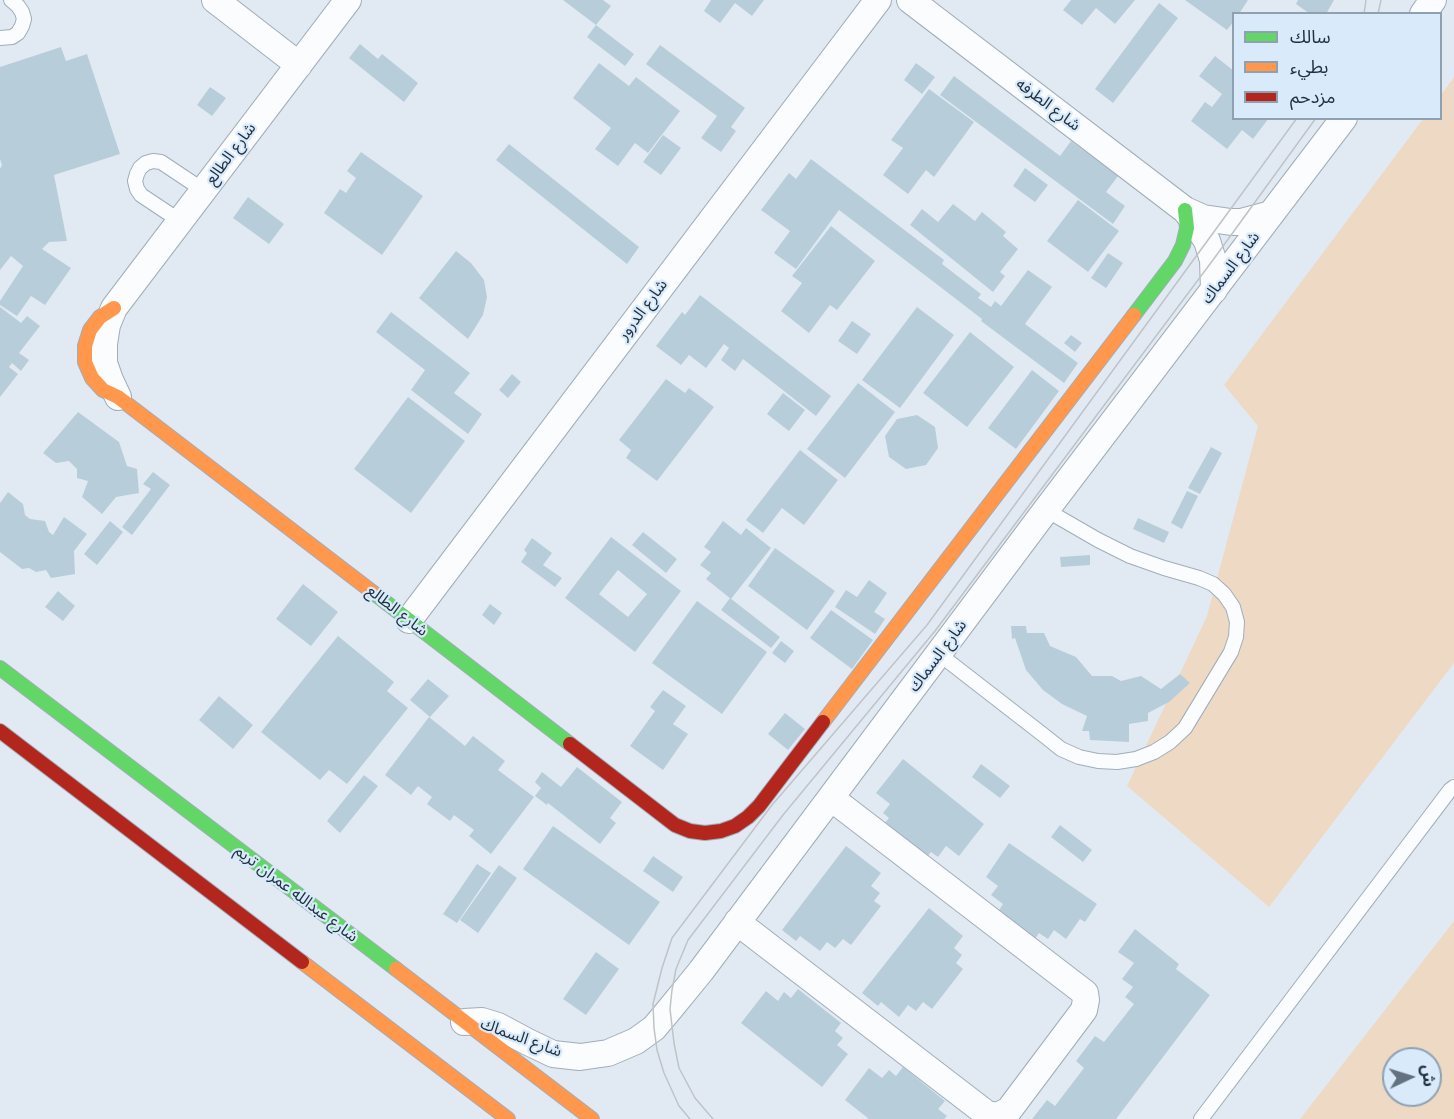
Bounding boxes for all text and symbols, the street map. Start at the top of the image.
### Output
legend [1232,12,1442,120]
text: سالك [1290,27,1331,47]
text: بطيء [1290,57,1328,77]
street label: شارع الطرفه [1012,75,1084,135]
text: مزدحم [1290,87,1335,107]
street label: شارع الطالع [202,119,260,189]
street label: شارع السماك [1198,228,1264,308]
street label: شارع الدرور [614,276,672,344]
street label: شارع الطالع [363,581,431,641]
street label: شارع السماك [905,616,971,696]
street label: شارع عبدالله عمران تريم [231,841,361,947]
street label: شارع السماك [478,1014,564,1062]
north arrow [1382,1047,1442,1107]
text: ش [1419,1064,1438,1087]

